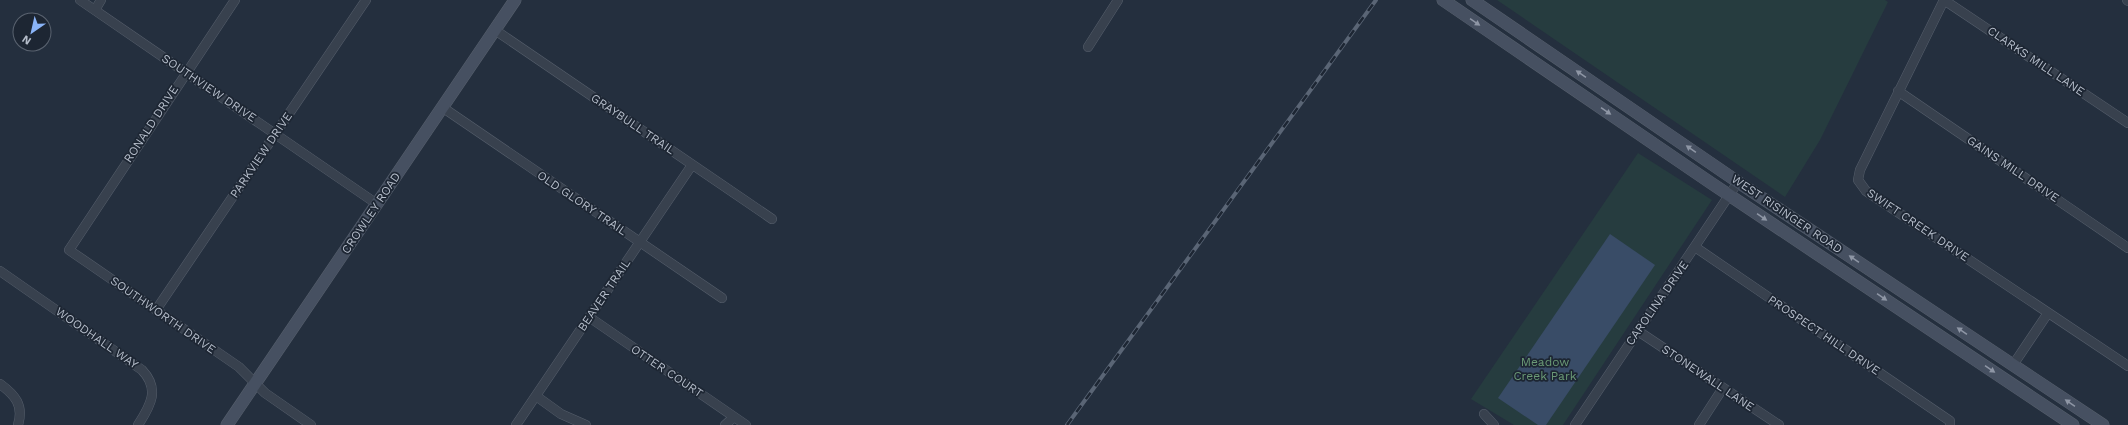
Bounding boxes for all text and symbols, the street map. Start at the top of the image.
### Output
north arrow [12,12,52,52]
one-way arrow [1470,18,1481,26]
street label: CLARKS MILL LANE [1985,23,2088,99]
text: N [20,32,34,48]
street label: SOUTHVIEW DRIVE [159,51,259,125]
one-way arrow [1575,70,1586,78]
street label: RONALD DRIVE [121,83,181,165]
street label: GRAYBULL TRAIL [588,91,678,157]
one-way arrow [1601,107,1611,115]
street label: PARKVIEW DRIVE [227,109,295,201]
street label: GAINS MILL DRIVE [1964,133,2062,205]
one-way arrow [1685,145,1696,153]
street label: OLD GLORY TRAIL [534,168,630,238]
street label: CROWLEY ROAD [339,170,403,256]
street label: WEST RISINGER ROAD [1729,172,1845,256]
street label: SWIFT CREEK DRIVE [1864,186,1972,265]
one-way arrow [1757,213,1767,221]
one-way arrow [1849,255,1859,263]
street label: BEAVER TRAIL [575,256,633,334]
street label: CAROLINA DRIVE [1623,258,1692,348]
street label: SOUTHWORTH DRIVE [108,273,219,357]
street label: PROSPECT HILL DRIVE [1765,292,1883,378]
one-way arrow [1876,293,1887,301]
street label: WOODHALL WAY [53,304,141,372]
one-way arrow [1957,327,1967,335]
street label: OTTER COURT [628,342,706,400]
street label: STONEWALL LANE [1659,342,1757,414]
park label: Meadow Creek Park [1513,355,1577,383]
one-way arrow [1984,365,1995,373]
one-way arrow [2065,399,2075,407]

